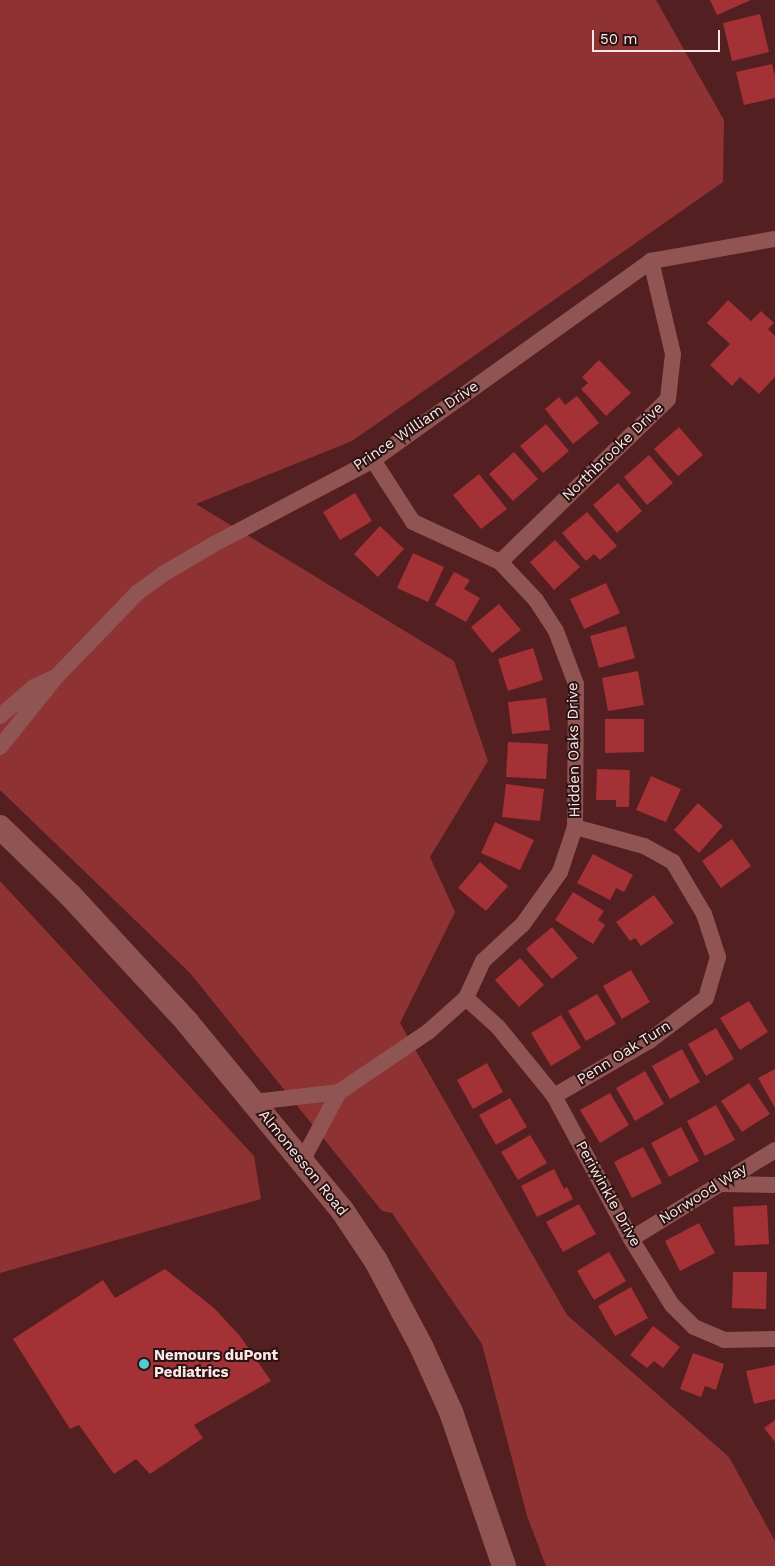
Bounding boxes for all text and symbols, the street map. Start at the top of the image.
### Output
scale bar [595,20,722,52]
text: 50 m [600,30,637,48]
street label: Prince William Drive [350,377,482,475]
street label: Northbrooke Drive [559,399,667,505]
street label: Hidden Oaks Drive [564,682,584,818]
street label: Penn Oak Turn [574,1017,674,1089]
street label: Almonesson Road [255,1106,351,1220]
street label: Periwinkle Drive [572,1138,644,1250]
street label: Norwood Way [656,1160,750,1228]
place label: Nemours duPont Pediatrics [154,1346,278,1381]
marker: Nemours duPont Pediatrics [138,1358,150,1370]

